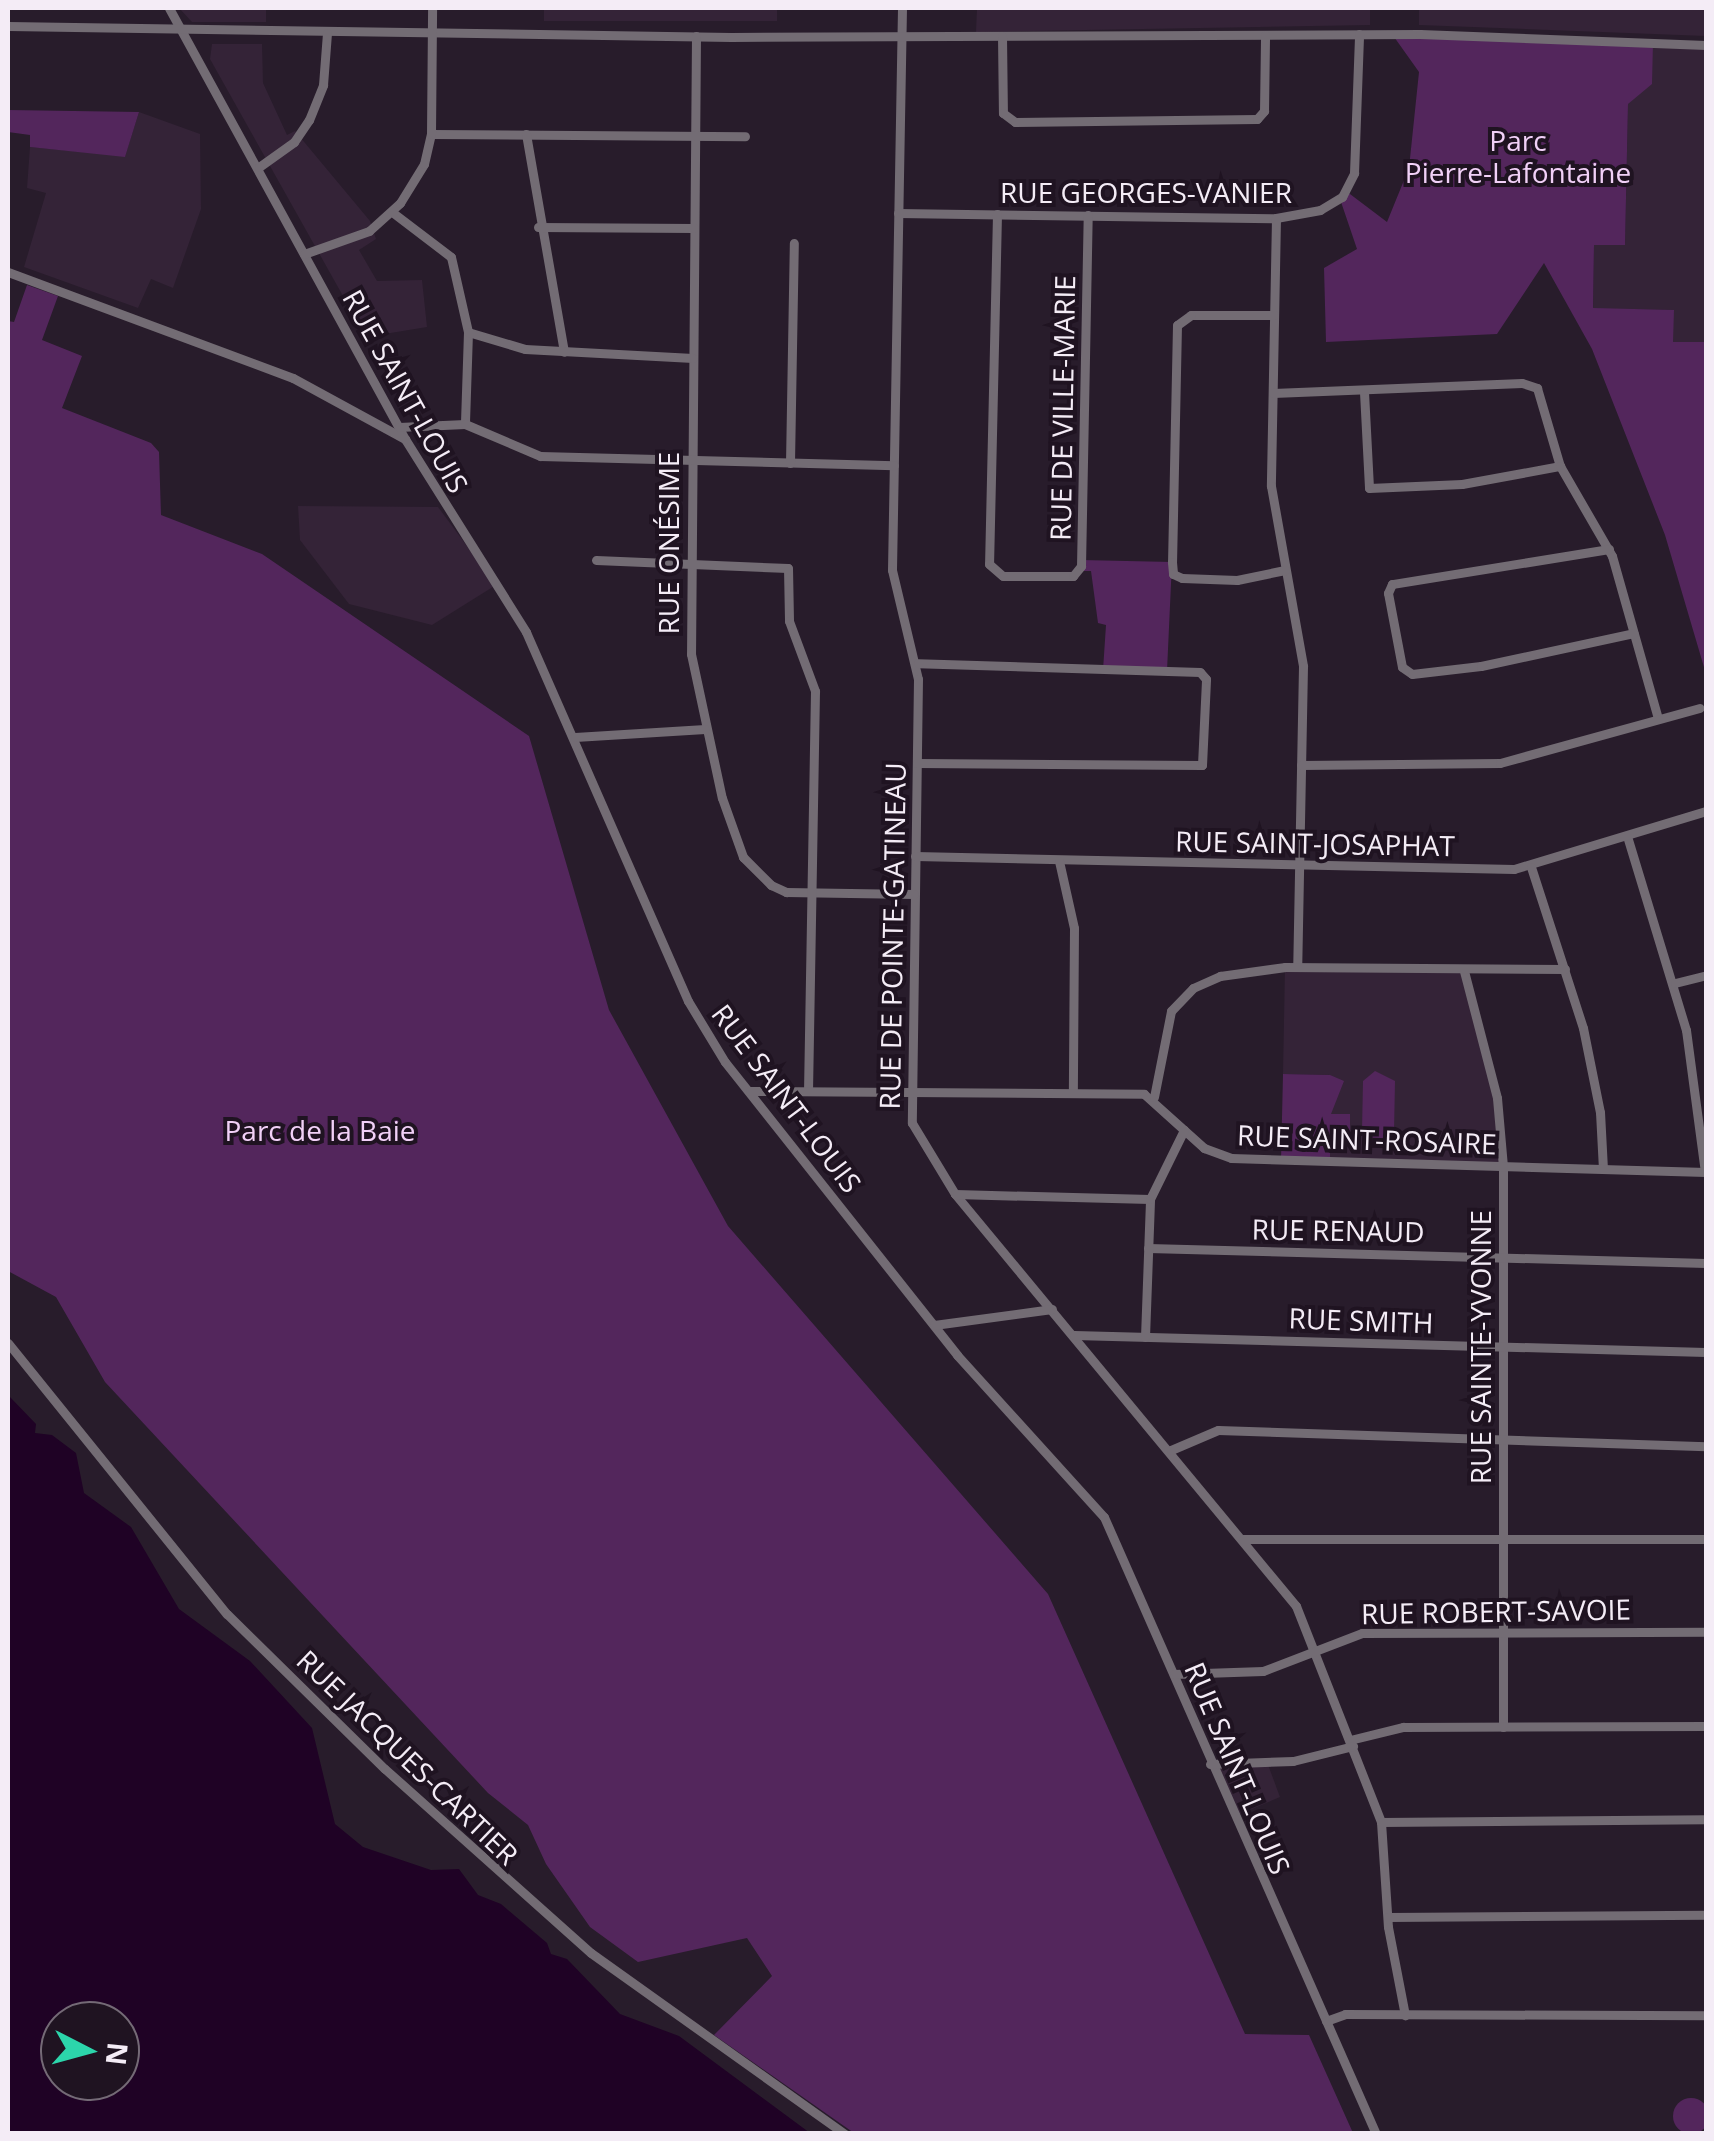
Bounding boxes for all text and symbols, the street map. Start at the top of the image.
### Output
park label: Parc Pierre-Lafontaine [1405,123,1631,189]
street label: RUE GEORGES-VANIER [1000,175,1292,209]
street label: RUE DE VILLE-MARIE [1043,275,1081,541]
street label: RUE SAINT-LOUIS [336,284,476,498]
street label: RUE ONÉSIME [651,452,685,634]
street label: RUE DE POINTE-GATINEAU [872,762,912,1110]
street label: RUE SAINT-JOSAPHAT [1175,824,1455,862]
street label: RUE SAINT-LOUIS [705,997,869,1199]
park label: Parc de la Baie [225,1113,415,1147]
street label: RUE SAINT-ROSAIRE [1237,1118,1497,1160]
street label: RUE SAINTE-YVONNE [1463,1210,1497,1484]
street label: RUE RENAUD [1251,1212,1425,1248]
street label: RUE SMITH [1288,1301,1434,1339]
street label: RUE ROBERT-SAVOIE [1361,1592,1631,1630]
street label: RUE JACQUES-CARTIER [291,1643,525,1871]
street label: RUE SAINT-LOUIS [1178,1657,1298,1879]
north arrow [40,2001,140,2101]
text: N [98,2041,138,2067]

